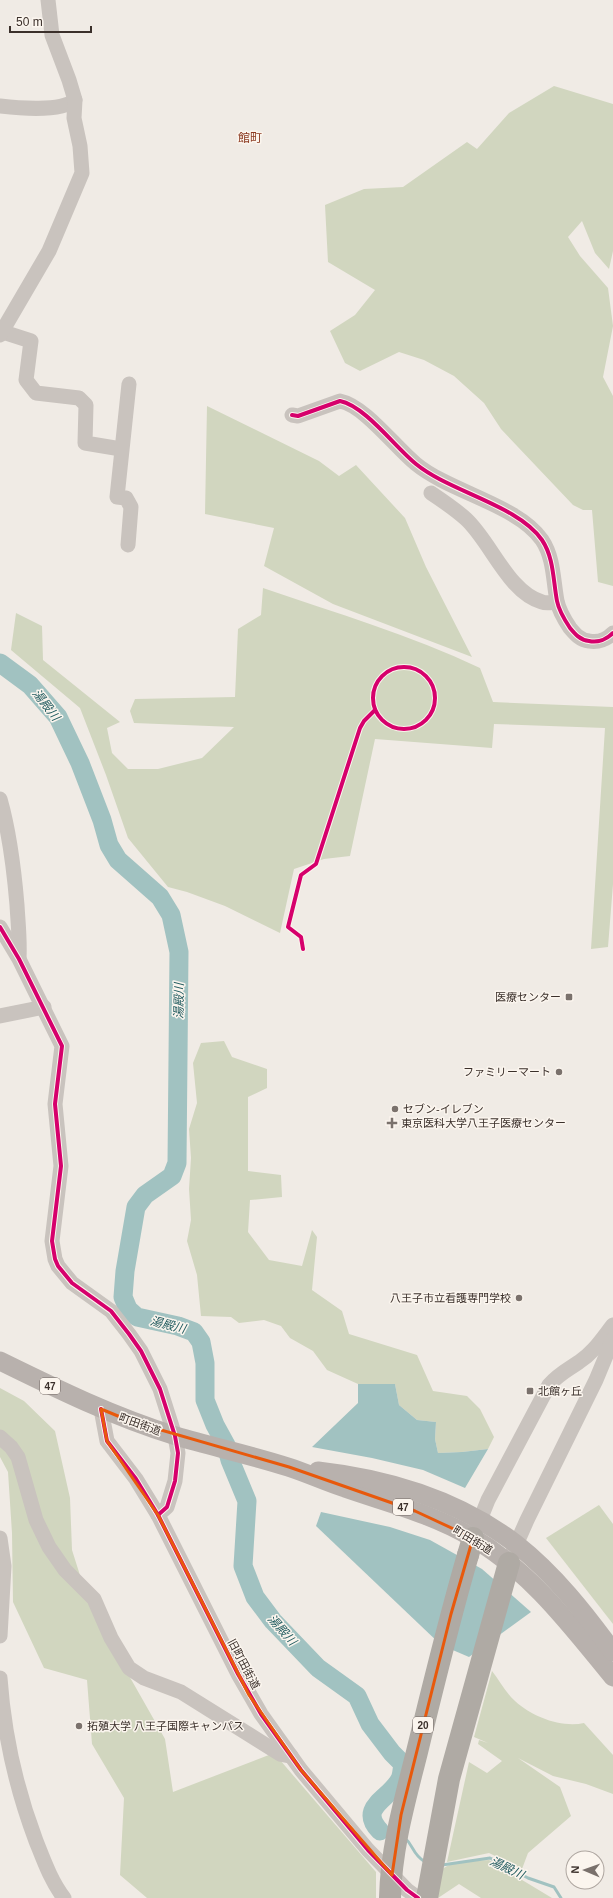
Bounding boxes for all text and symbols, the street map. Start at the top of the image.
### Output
scale bar [10,8,91,34]
text: 50 m [16,15,43,29]
district label: 館町 [238,131,262,145]
water label: 湯殿川 [29,687,64,725]
water label: 湯殿川 [172,981,186,1019]
place label: 医療センター [495,991,561,1003]
marker: 医療センター [564,992,574,1002]
place label: ファミリーマート [463,1066,551,1078]
marker: ファミリーマート [554,1067,564,1077]
place label: セブン-イレブン [403,1103,484,1115]
marker: セブン-イレブン [390,1104,400,1114]
marker: 東京医科大学八王子医療センター [386,1117,398,1129]
place label: 東京医科大学八王子医療センター [401,1117,566,1129]
place label: 八王子市立看護専門学校 [390,1292,511,1304]
marker: 八王子市立看護専門学校 [514,1293,524,1303]
water label: 湯殿川 [149,1314,189,1337]
road number: 47 [40,1378,60,1394]
place label: 北館ヶ丘 [538,1385,582,1397]
marker: 北館ヶ丘 [525,1386,535,1396]
street label: 町田街道 [117,1411,163,1437]
road number: 47 [393,1499,413,1515]
street label: 町田街道 [451,1524,495,1556]
water label: 湯殿川 [265,1612,301,1650]
street label: 旧町田街道 [226,1637,262,1691]
road number: 20 [413,1717,433,1733]
place label: 拓殖大学 八王子国際キャンパス [87,1720,244,1732]
marker: 拓殖大学 八王子国際キャンパス [74,1721,84,1731]
north arrow [565,1850,605,1890]
water label: 湯殿川 [488,1854,528,1883]
text: N [569,1865,581,1874]

